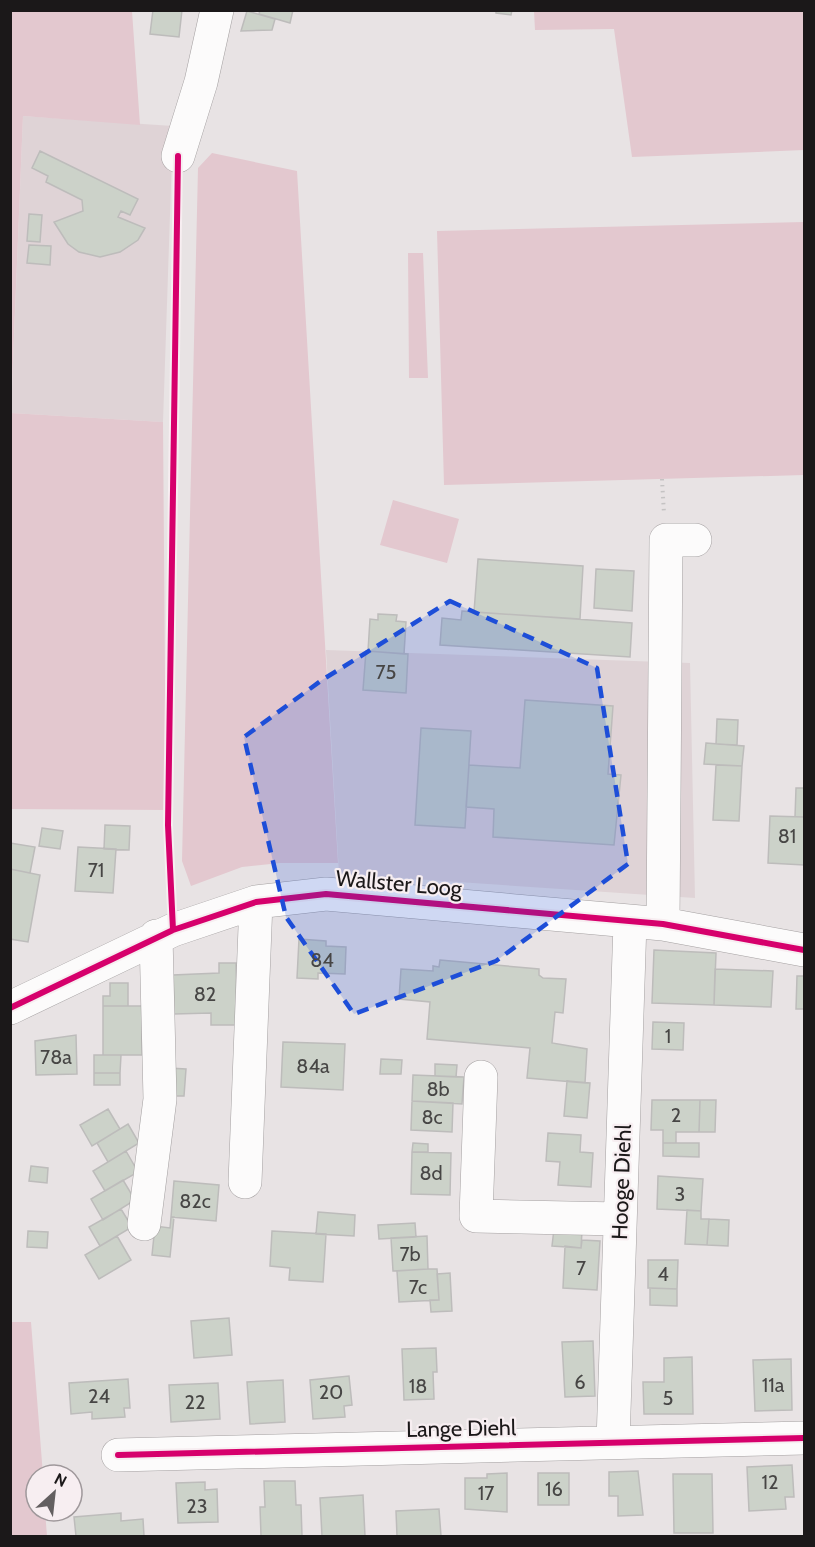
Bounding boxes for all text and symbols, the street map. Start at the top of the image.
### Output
house number: 75 [376,660,396,684]
house number: 81 [778,824,796,848]
house number: 71 [88,858,104,882]
street label: Wallster Loog [335,865,464,903]
house number: 84 [310,948,334,972]
house number: 82 [194,982,216,1006]
house number: 1 [665,1024,671,1048]
house number: 78a [40,1045,72,1069]
house number: 84a [296,1054,330,1078]
house number: 8b [426,1077,450,1101]
house number: 2 [671,1103,681,1127]
house number: 8c [421,1105,443,1129]
street label: Hooge Diehl [606,1123,637,1240]
house number: 8d [419,1161,443,1185]
house number: 3 [675,1182,685,1206]
house number: 82c [179,1189,211,1213]
house number: 7b [399,1242,421,1266]
house number: 7 [576,1256,586,1280]
house number: 4 [657,1262,669,1286]
house number: 7c [409,1275,427,1299]
house number: 6 [574,1370,586,1394]
house number: 11a [762,1373,785,1397]
house number: 18 [409,1374,427,1398]
house number: 20 [319,1380,343,1404]
house number: 24 [88,1384,110,1408]
house number: 5 [663,1386,673,1410]
house number: 22 [185,1390,205,1414]
street label: Lange Diehl [406,1414,517,1443]
north arrow [24,1463,84,1523]
text: N [51,1469,70,1491]
house number: 12 [762,1470,779,1494]
house number: 16 [545,1477,563,1501]
house number: 17 [478,1481,494,1505]
house number: 23 [186,1494,208,1518]

